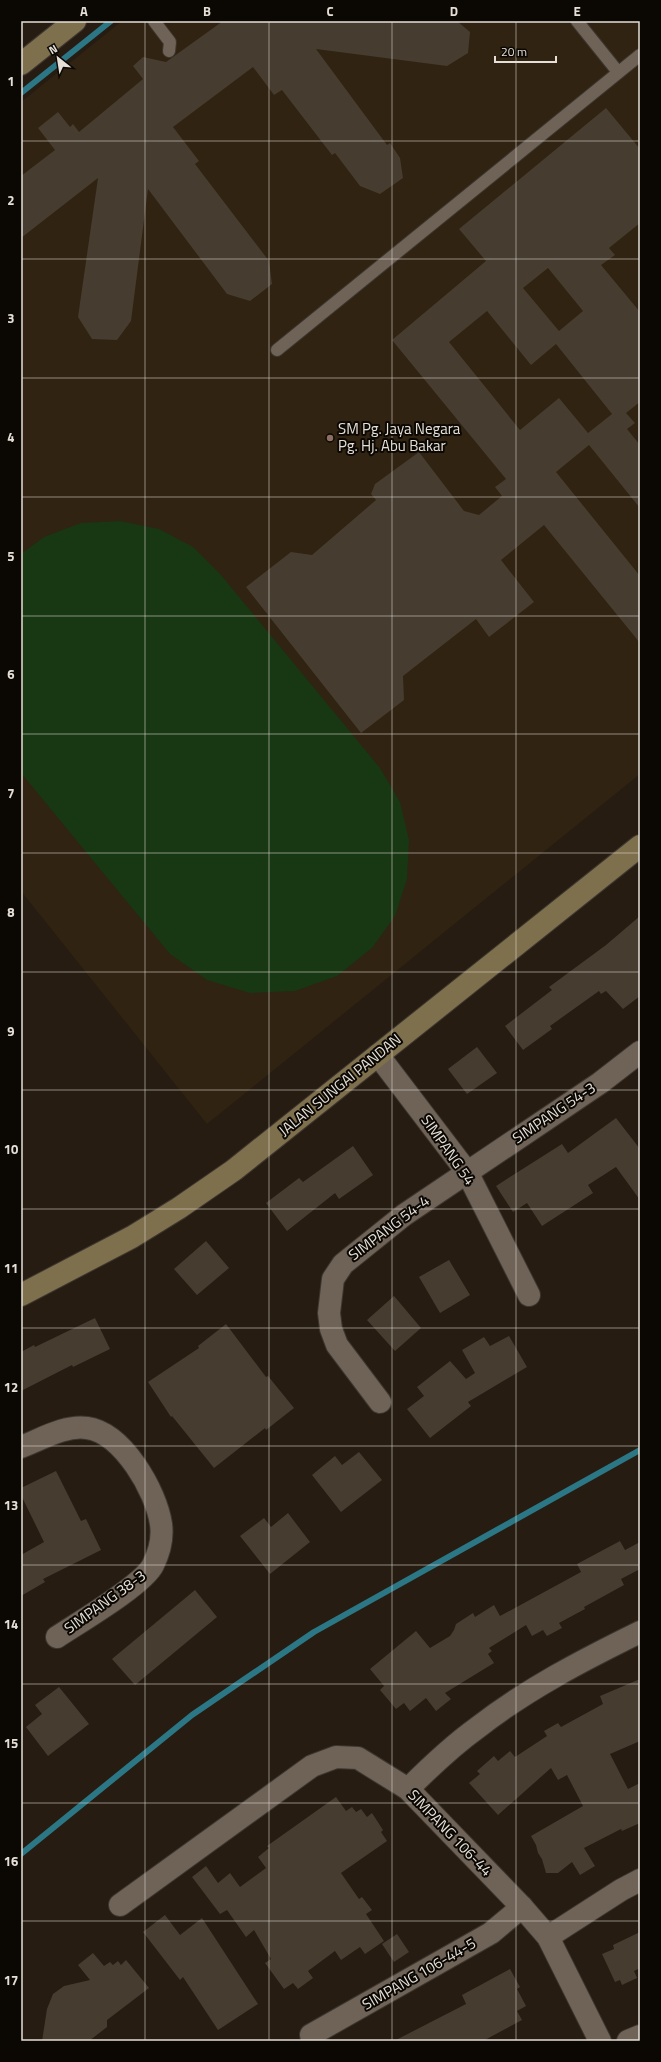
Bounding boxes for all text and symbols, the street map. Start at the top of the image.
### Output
text: A [80,1,88,21]
text: B [203,1,211,21]
text: C [326,1,334,21]
text: D [450,1,458,21]
text: E [573,1,581,21]
north arrow [38,38,78,78]
scale bar [495,38,556,64]
text: N [46,41,60,58]
text: 20 m [501,42,527,61]
text: 1 [7,71,15,91]
text: 2 [7,190,15,210]
text: 3 [7,308,15,328]
place label: SM Pg. Jaya Negara Pg. Hj. Abu Bakar [338,417,461,457]
text: 4 [7,427,15,447]
marker: SM Pg. Jaya Negara Pg. Hj. Abu Bakar [325,433,335,443]
text: 5 [7,546,15,566]
text: 6 [7,664,15,684]
text: 7 [7,783,15,803]
text: 8 [7,902,15,922]
text: 9 [7,1021,15,1041]
street label: JALAN SUNGAI PANDAN [273,1028,406,1141]
street label: SIMPANG 54-3 [507,1076,600,1149]
street label: SIMPANG 54 [416,1110,481,1190]
text: 10 [4,1139,18,1159]
street label: SIMPANG 54-4 [343,1189,434,1266]
text: 11 [4,1258,18,1278]
text: 12 [4,1377,18,1397]
text: 13 [4,1495,18,1515]
street label: SIMPANG 38-3 [59,1564,150,1639]
text: 14 [4,1614,18,1634]
text: 15 [4,1733,18,1753]
street label: SIMPANG 106-44 [403,1784,498,1881]
text: 16 [4,1851,18,1871]
street label: SIMPANG 106-44-5 [358,1932,480,2016]
text: 17 [4,1970,18,1990]

